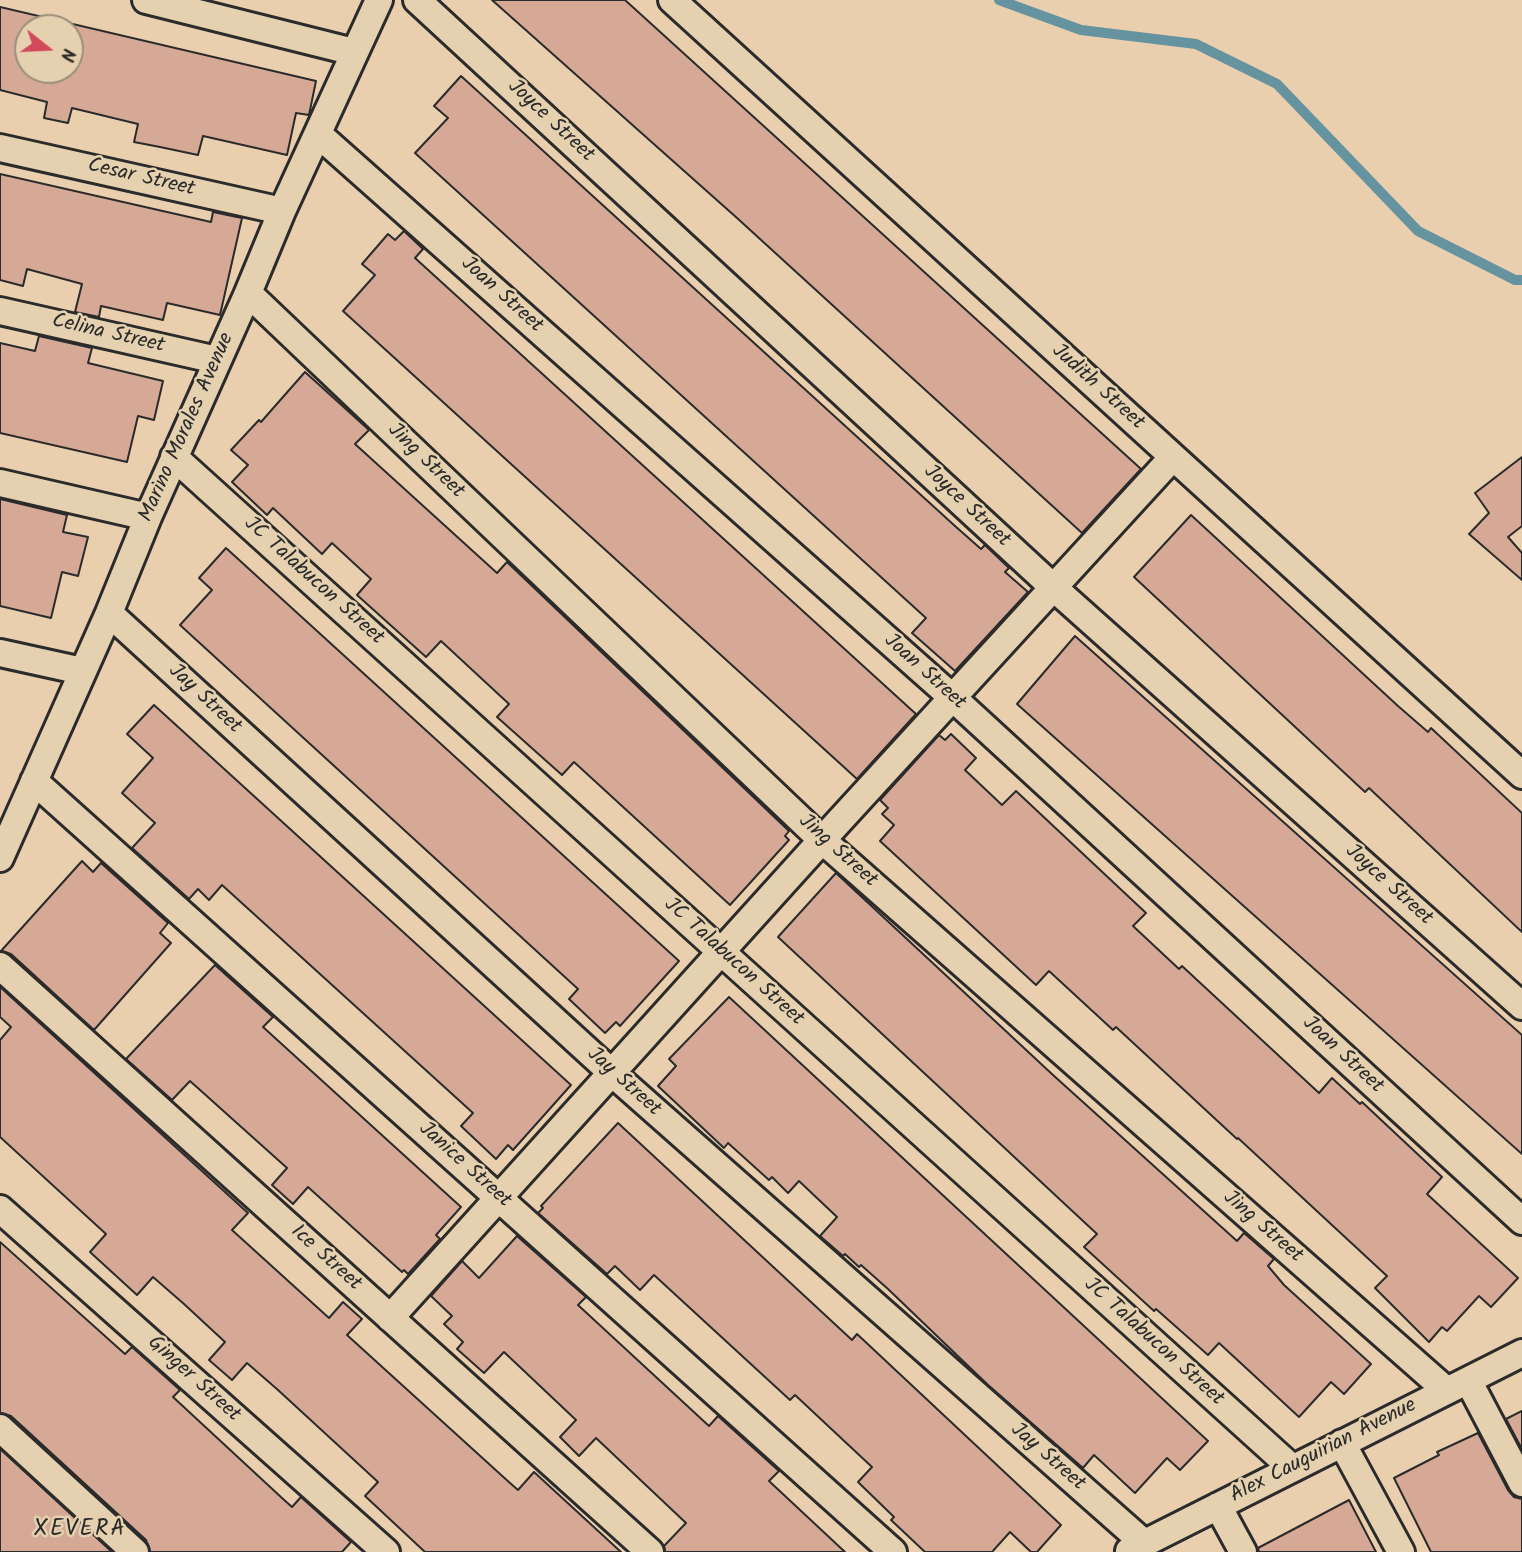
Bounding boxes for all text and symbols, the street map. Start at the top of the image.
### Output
north arrow [14,14,84,84]
text: N [51,45,83,65]
street label: Joyce Street [501,75,599,169]
street label: Cesar Street [85,154,197,204]
street label: Joan Street [455,252,547,340]
street label: Celina Street [49,310,167,360]
street label: Marino Morales Avenue [135,330,241,526]
street label: Judith Street [1045,340,1149,436]
street label: Jing Street [381,419,469,505]
street label: Joyce Street [917,460,1015,554]
street label: JC Talabucon Street [238,512,388,652]
street label: Joan Street [878,629,970,717]
street label: Jay Street [162,660,246,740]
street label: Jing Street [792,810,882,894]
street label: Joyce Street [1339,840,1437,932]
street label: JC Talabucon Street [658,893,808,1033]
street label: Joan Street [1296,1012,1388,1100]
street label: Jay Street [581,1043,665,1123]
street label: Janice Street [412,1118,516,1214]
street label: Jing Street [1217,1186,1307,1270]
street label: Ice Street [284,1221,366,1297]
street label: JC Talabucon Street [1078,1273,1228,1413]
street label: Ginger Street [141,1331,245,1429]
street label: Alex Cauguirian Avenue [1227,1394,1421,1510]
street label: Jay Street [1004,1419,1090,1497]
district label: XEVERA [34,1517,126,1545]

